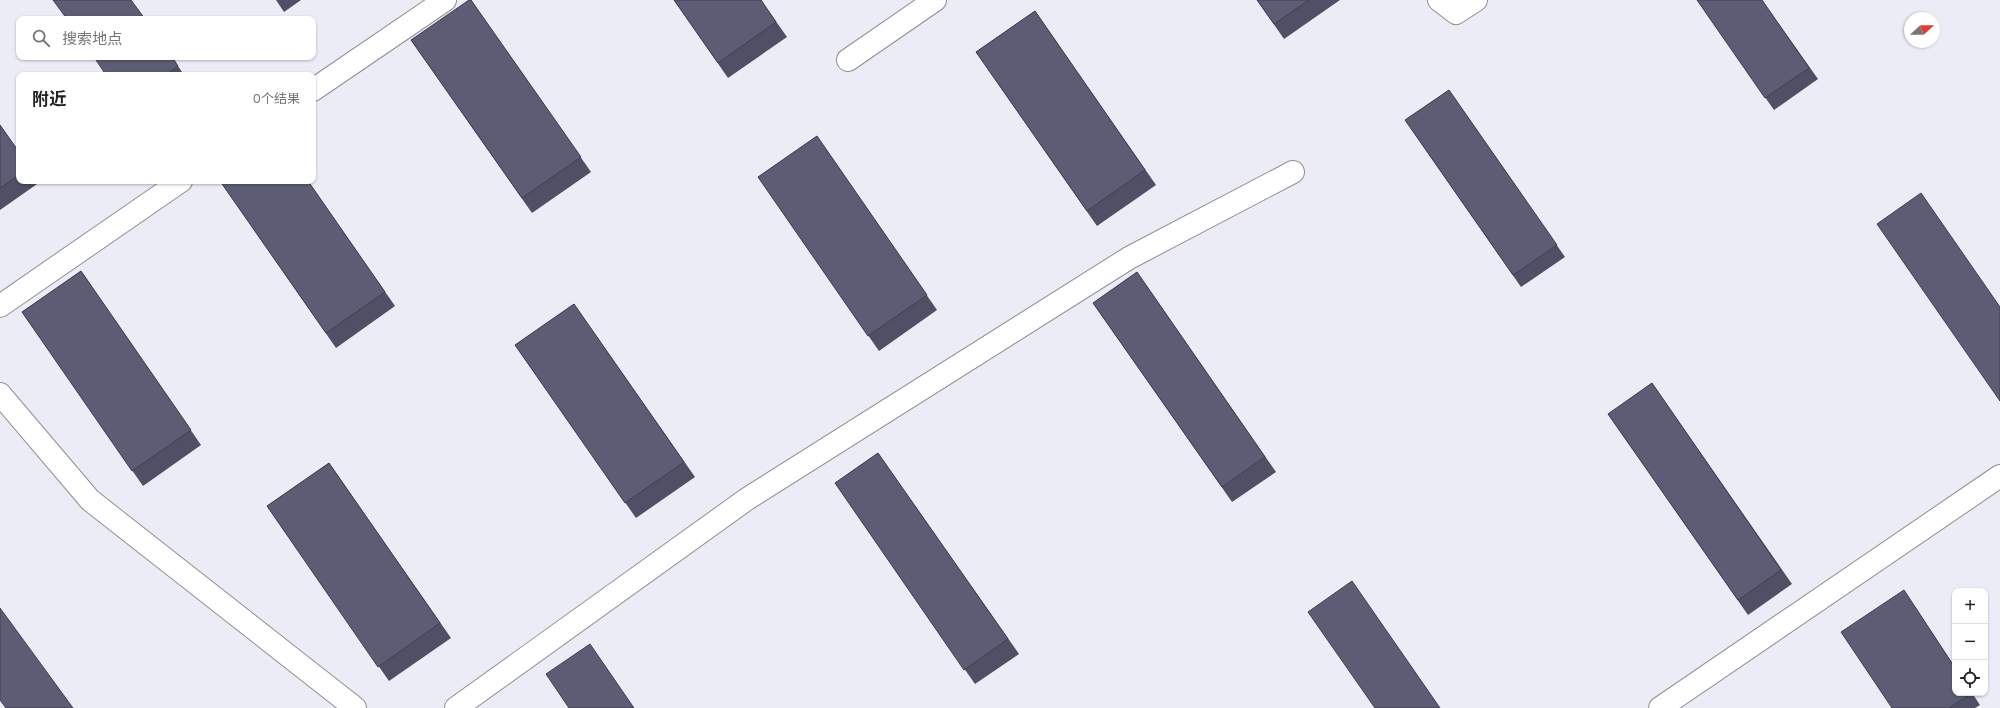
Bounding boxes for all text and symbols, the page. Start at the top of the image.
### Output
north arrow [1904,12,1940,48]
search box [16,16,316,60]
icon: search [30,27,52,49]
text: 搜索地点 [62,28,122,49]
text: 附近 [32,87,66,111]
text: 0个结果 [253,89,300,108]
map controls [1952,588,1988,696]
button: + [1952,588,1988,624]
button: − [1952,624,1988,660]
button: locate [1952,660,1988,696]

